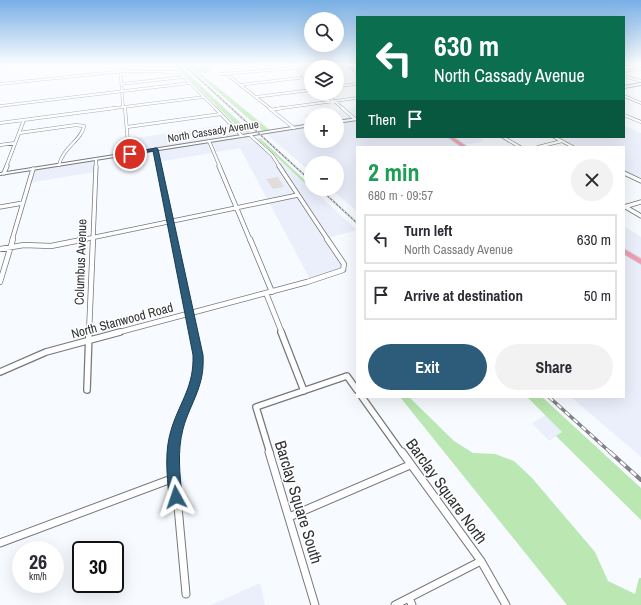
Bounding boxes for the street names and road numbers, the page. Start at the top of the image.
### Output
street label: North Cassady Avenue [166,117,260,145]
street label: Columbus Avenue [70,219,91,305]
street label: North Stanwood Road [69,299,175,342]
street label: Barclay Square North [401,434,493,548]
street label: Barclay Square South [270,438,328,566]

